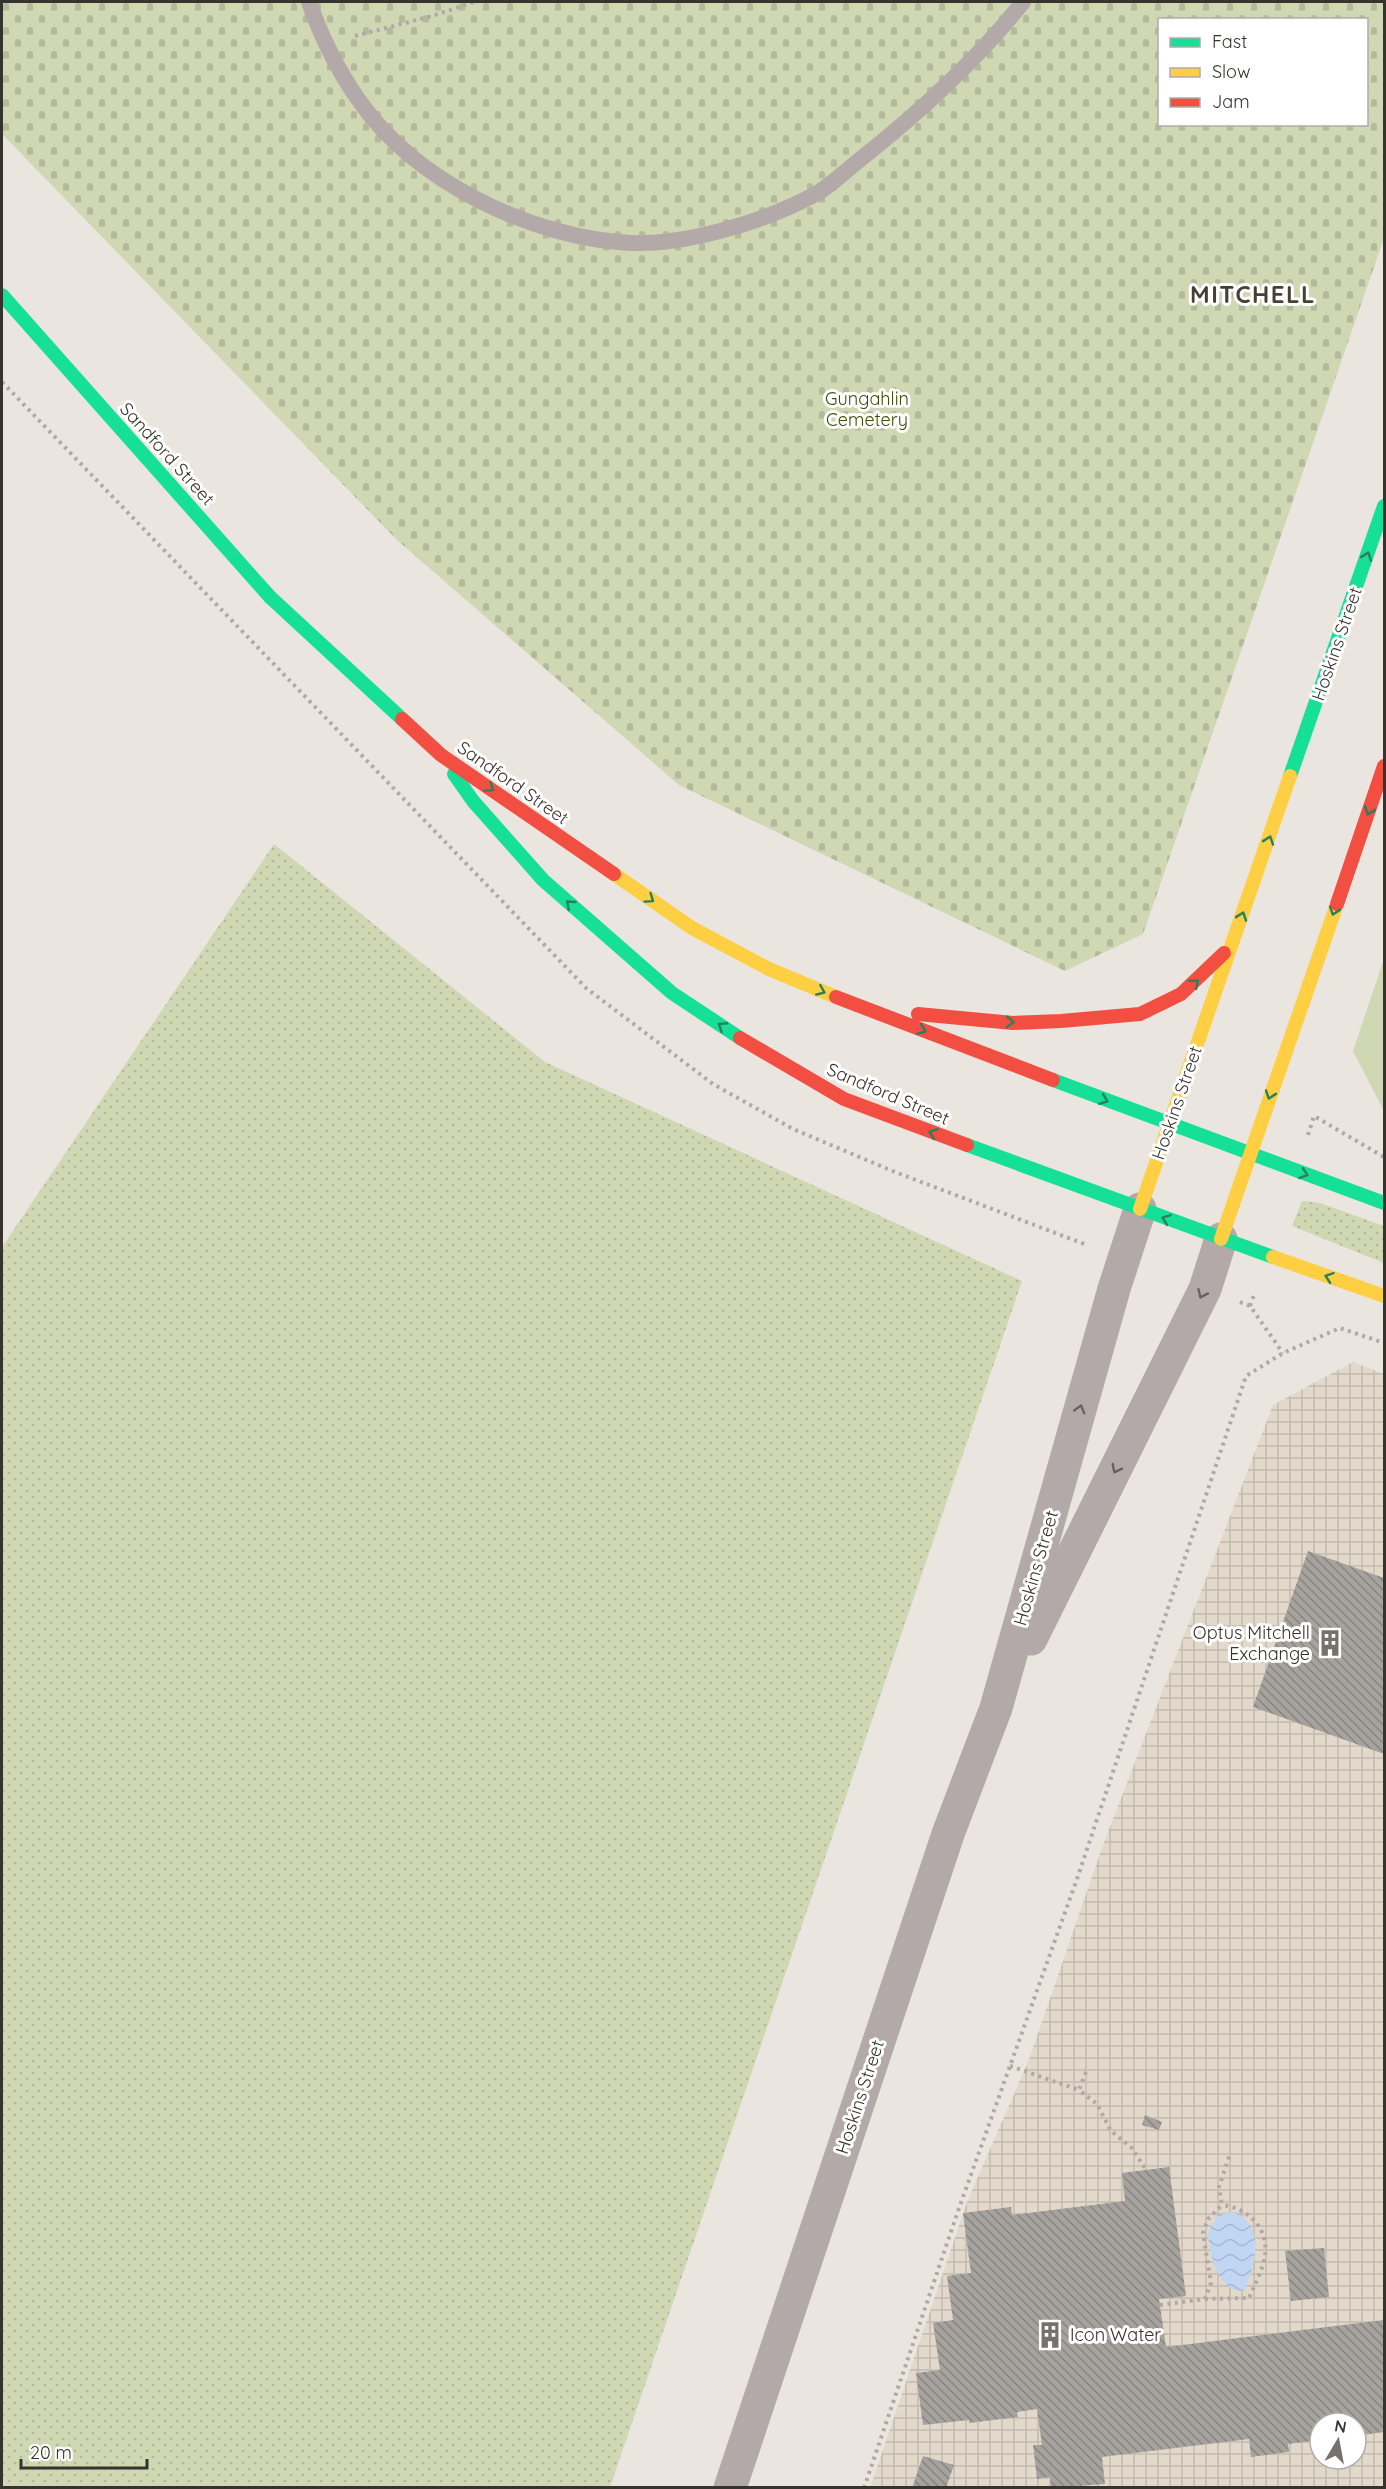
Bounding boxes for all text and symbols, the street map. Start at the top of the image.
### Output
legend [1158,18,1368,126]
text: Fast [1212,30,1247,53]
text: Slow [1212,60,1250,83]
text: Jam [1212,90,1250,113]
district label: MITCHELL [1190,279,1316,309]
park label: Gungahlin Cemetery [825,387,909,431]
street label: Sandford Street [115,397,220,510]
one-way arrow [1360,551,1373,562]
street label: Hoskins Street [1306,584,1367,704]
street label: Sandford Street [453,736,573,829]
one-way arrow [483,781,494,792]
one-way arrow [1363,805,1376,816]
one-way arrow [1261,835,1274,846]
one-way arrow [643,892,654,903]
one-way arrow [566,900,577,911]
one-way arrow [1329,905,1342,916]
one-way arrow [1235,911,1248,922]
one-way arrow [1188,979,1199,990]
one-way arrow [815,984,826,996]
one-way arrow [1005,1016,1014,1028]
one-way arrow [718,1022,729,1033]
one-way arrow [916,1023,927,1036]
street label: Hoskins Street [1146,1043,1207,1163]
street label: Sandford Street [824,1057,953,1130]
one-way arrow [1265,1090,1278,1100]
one-way arrow [1099,1092,1109,1105]
one-way arrow [929,1128,940,1140]
one-way arrow [1299,1167,1309,1180]
one-way arrow [1161,1213,1172,1226]
one-way arrow [1324,1271,1335,1284]
one-way arrow [1198,1288,1210,1299]
one-way arrow [1073,1404,1085,1415]
one-way arrow [1111,1463,1123,1474]
street label: Hoskins Street [1008,1508,1063,1628]
place label: Optus Mitchell Exchange [1193,1621,1310,1665]
building icon: Optus Mitchell Exchange [1315,1628,1345,1658]
street label: Hoskins Street [830,2037,889,2157]
building icon: Icon Water [1035,2320,1065,2350]
place label: Icon Water [1070,2323,1161,2346]
north arrow [1308,2411,1368,2471]
text: N [1333,2415,1348,2437]
scale bar [21,2432,147,2470]
text: 20 m [30,2441,72,2464]

